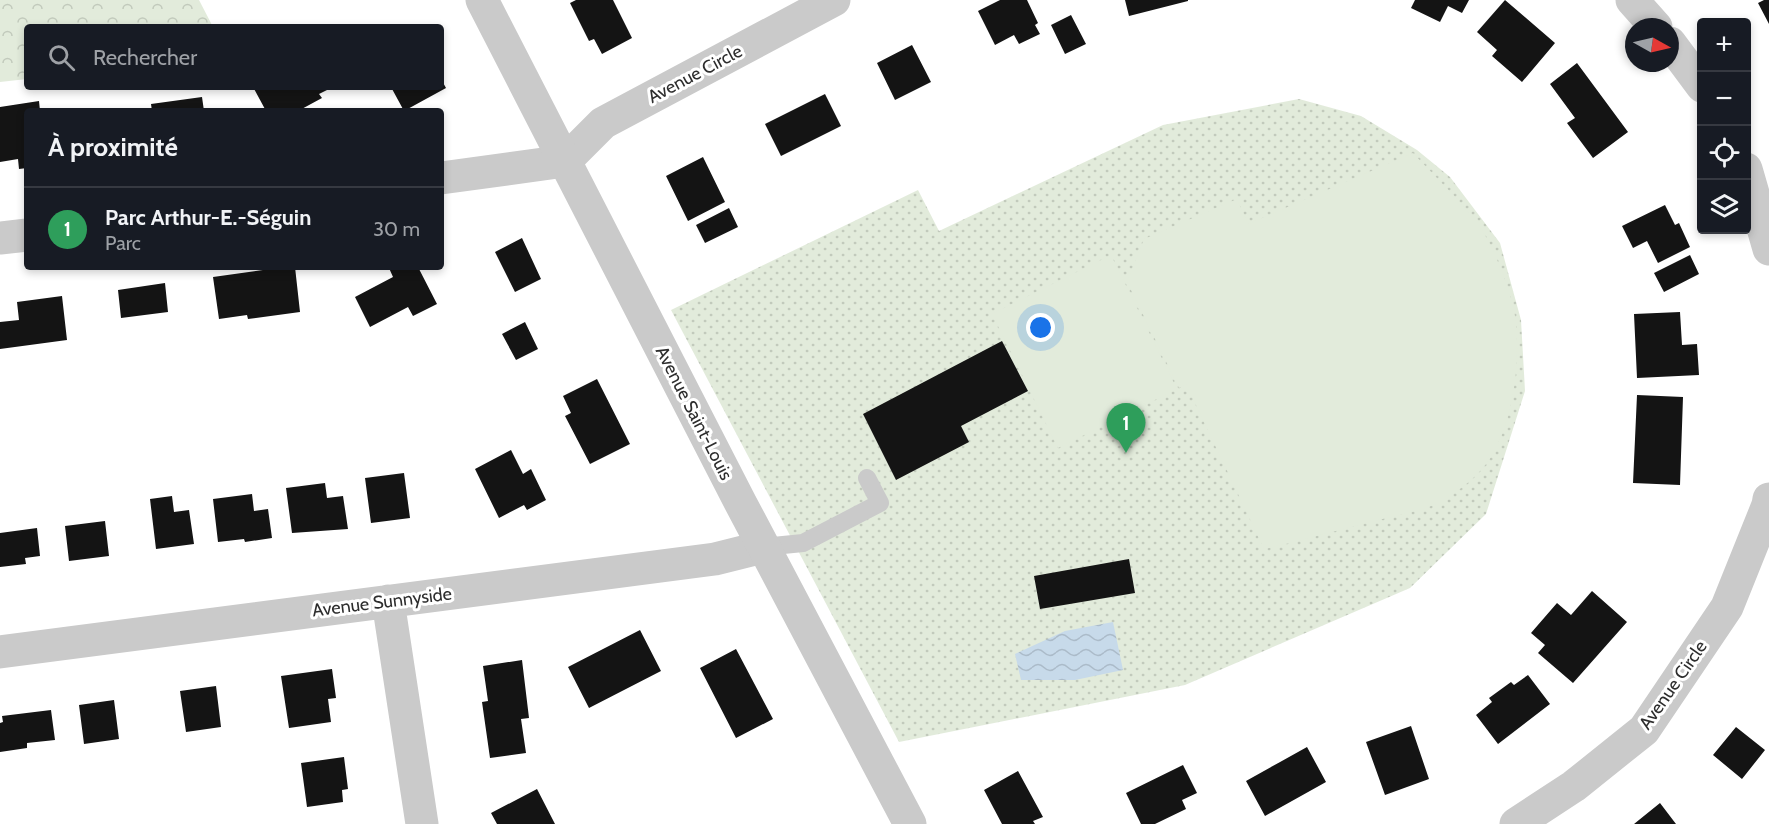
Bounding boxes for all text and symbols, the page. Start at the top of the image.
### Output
north arrow [1625,18,1679,72]
map controls [1697,18,1751,234]
button: + [1697,18,1751,72]
search box [24,24,444,90]
street label: Avenue Circle [644,40,746,108]
icon: search [45,41,78,74]
text: Rechercher [93,44,197,71]
button: − [1697,72,1751,126]
button: locate [1697,126,1751,180]
text: À proximité [48,131,178,163]
button: layers [1697,180,1751,234]
text: Parc Arthur-E.-Séguin [105,204,311,231]
text: 1 [64,217,71,241]
text: 30 m [373,217,420,241]
text: Parc [105,231,141,255]
your location [1026,313,1055,342]
street label: Avenue Saint-Louis [651,342,737,484]
pin: 1 [1106,404,1146,453]
street label: Avenue Sunnyside [311,583,453,621]
street label: Avenue Circle [1634,636,1712,734]

